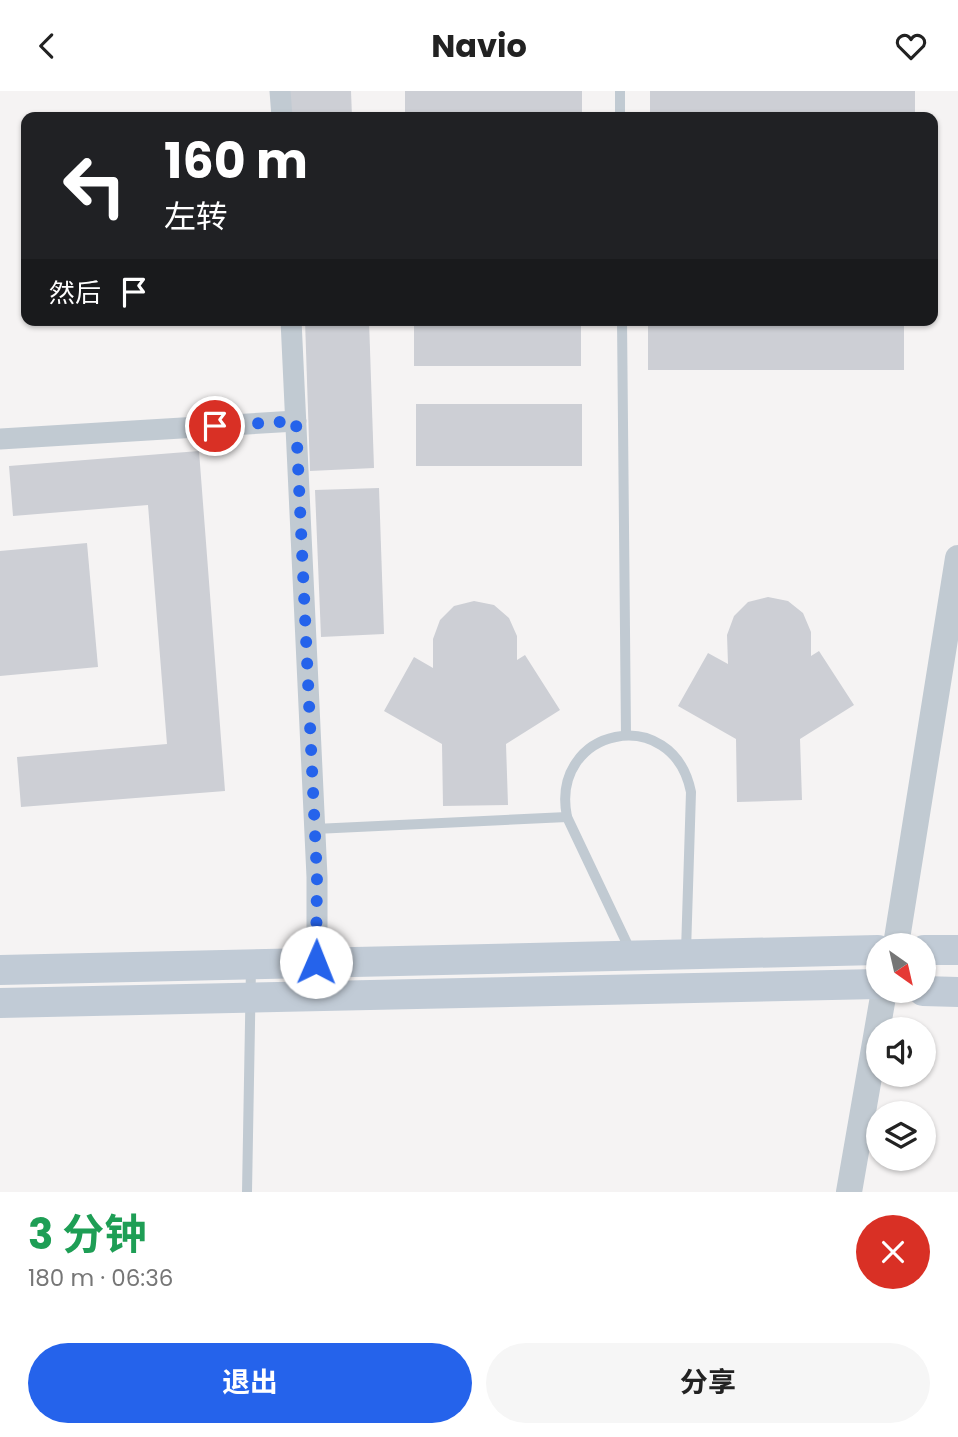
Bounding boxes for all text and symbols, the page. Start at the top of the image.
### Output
text: Navio [431,23,527,68]
icon: back [28,27,66,65]
icon: heart [892,27,930,65]
text: 160 m [164,127,308,195]
icon: left [49,140,140,231]
text: 左转 [164,194,228,239]
icon: arrive [115,273,153,311]
text: 然后 [49,275,101,311]
pin [185,396,245,456]
icon: arrive [196,407,234,445]
position arrow [279,925,353,999]
north arrow [866,933,936,1003]
map controls [866,933,936,1171]
button: sound [866,1017,936,1087]
button: layers [866,1101,936,1171]
text: 3 分钟 [28,1205,146,1264]
button: close [856,1215,930,1289]
text: 180 m · 06:36 [28,1262,173,1294]
button: 退出 [28,1343,472,1423]
button: 分享 [486,1343,930,1423]

